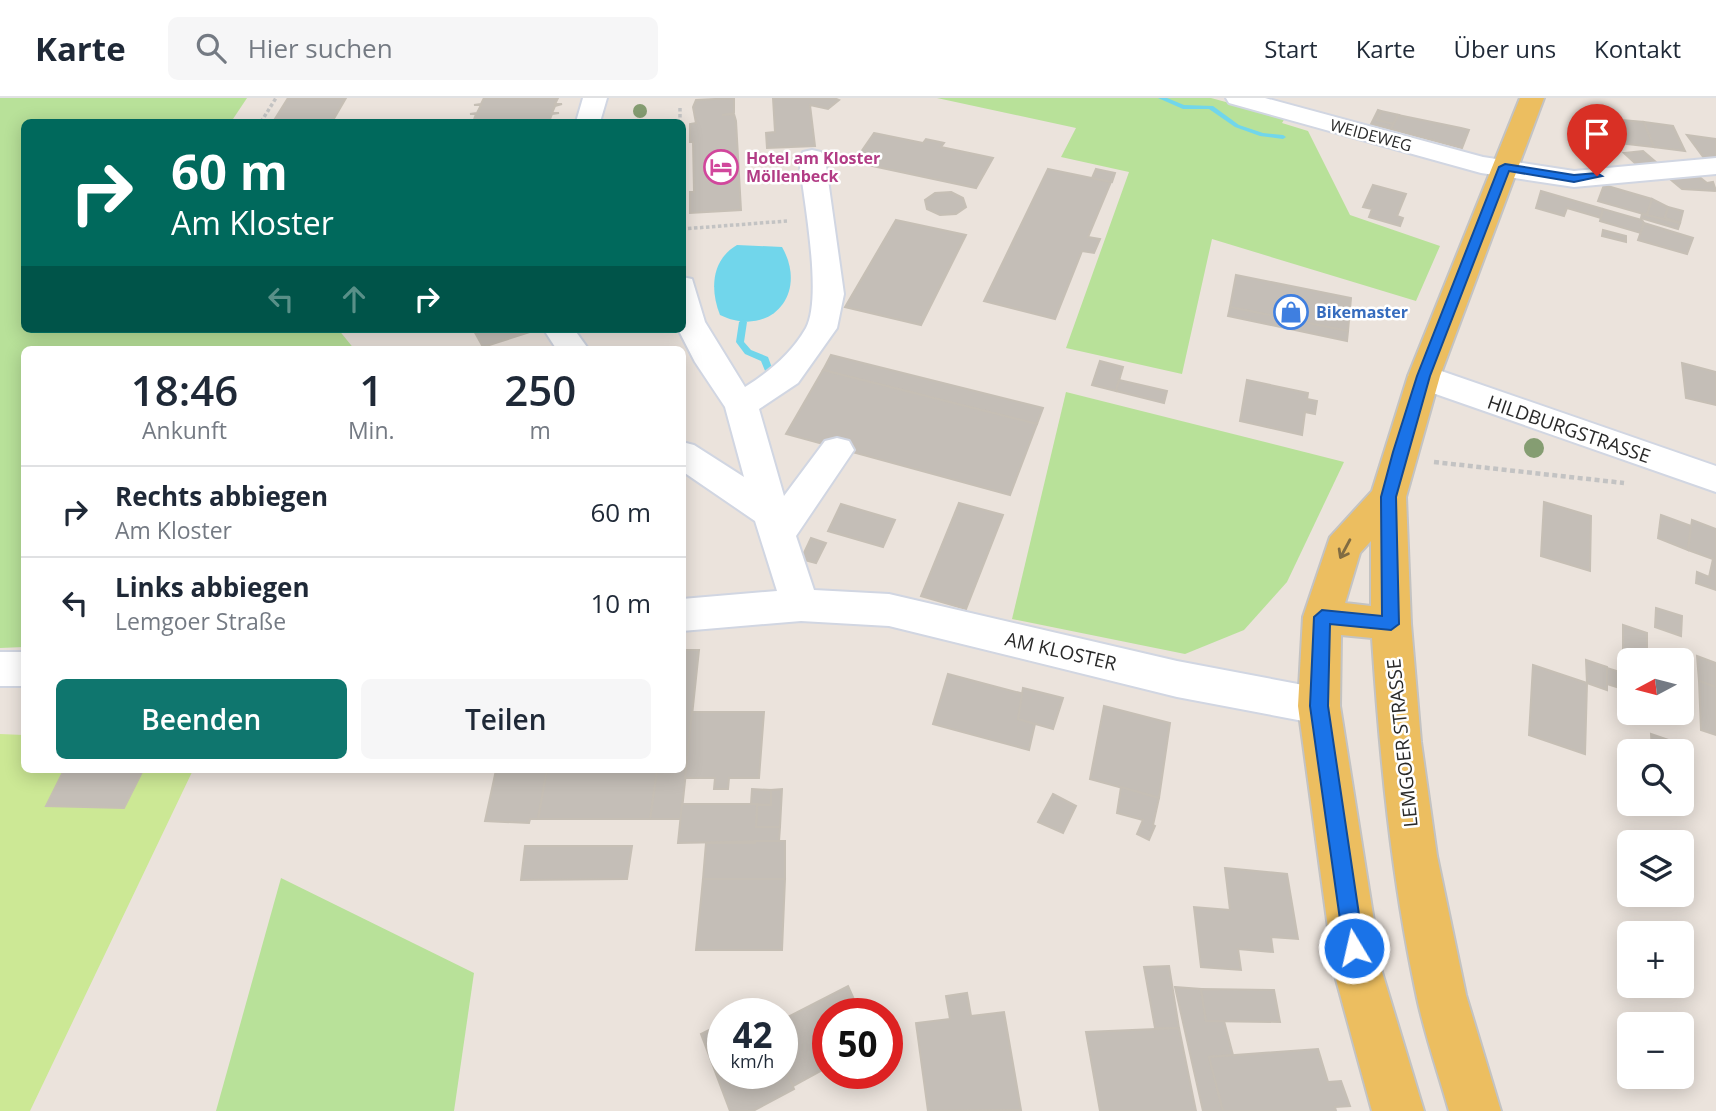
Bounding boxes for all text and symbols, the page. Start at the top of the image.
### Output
search box [168,17,658,80]
text: Karte [35,26,126,71]
icon: search [192,29,230,67]
text: Hier suchen [248,30,393,66]
text: Start [1264,32,1318,65]
text: Karte [1356,32,1416,65]
text: Über uns [1454,32,1556,65]
text: Kontakt [1594,32,1681,65]
pin [1567,104,1627,176]
street label: WEIDEWEG [1328,114,1414,156]
icon: arrive [1578,115,1616,153]
text: 60 m [171,138,288,204]
icon: right [56,147,147,238]
place label: Hotel am Kloster Möllenbeck [746,147,880,187]
hotel icon: Hotel am Kloster Möllenbeck [702,148,740,186]
text: Am Kloster [171,201,334,244]
icon: left [262,280,300,318]
icon: ahead [335,280,373,318]
icon: right [408,280,446,318]
shop icon: Bikemaster [1272,293,1310,331]
place label: Bikemaster [1316,301,1408,323]
text: 18:46 [131,361,238,418]
text: 1 [359,361,383,418]
text: 250 [504,361,576,418]
street label: HILDBURGSTRASSE [1484,389,1654,469]
text: Ankunft [142,414,227,446]
text: Min. [348,414,395,446]
text: m [530,414,551,446]
text: Rechts abbiegen [115,478,328,514]
icon: right [56,493,94,531]
text: 60 m [590,494,651,530]
text: Am Kloster [115,514,232,546]
one-way arrow [1338,539,1352,559]
text: Links abbiegen [115,569,310,605]
icon: left [56,584,94,622]
text: 10 m [590,585,651,621]
text: Lemgoer Straße [115,605,286,637]
street label: AM KLOSTER [1003,626,1119,676]
north arrow [1617,648,1694,724]
map controls [1617,648,1694,1089]
street label: LEMGOER STRASSE [1380,657,1424,829]
button: Beenden [56,679,347,759]
button: Teilen [361,679,651,759]
button: search [1617,739,1694,816]
button: layers [1617,830,1694,907]
position arrow [1317,911,1391,985]
button: + [1617,921,1694,998]
speed limit sign: 50 [812,998,903,1089]
text: 42 [732,1011,773,1058]
button: − [1617,1012,1694,1089]
text: km/h [731,1049,774,1073]

